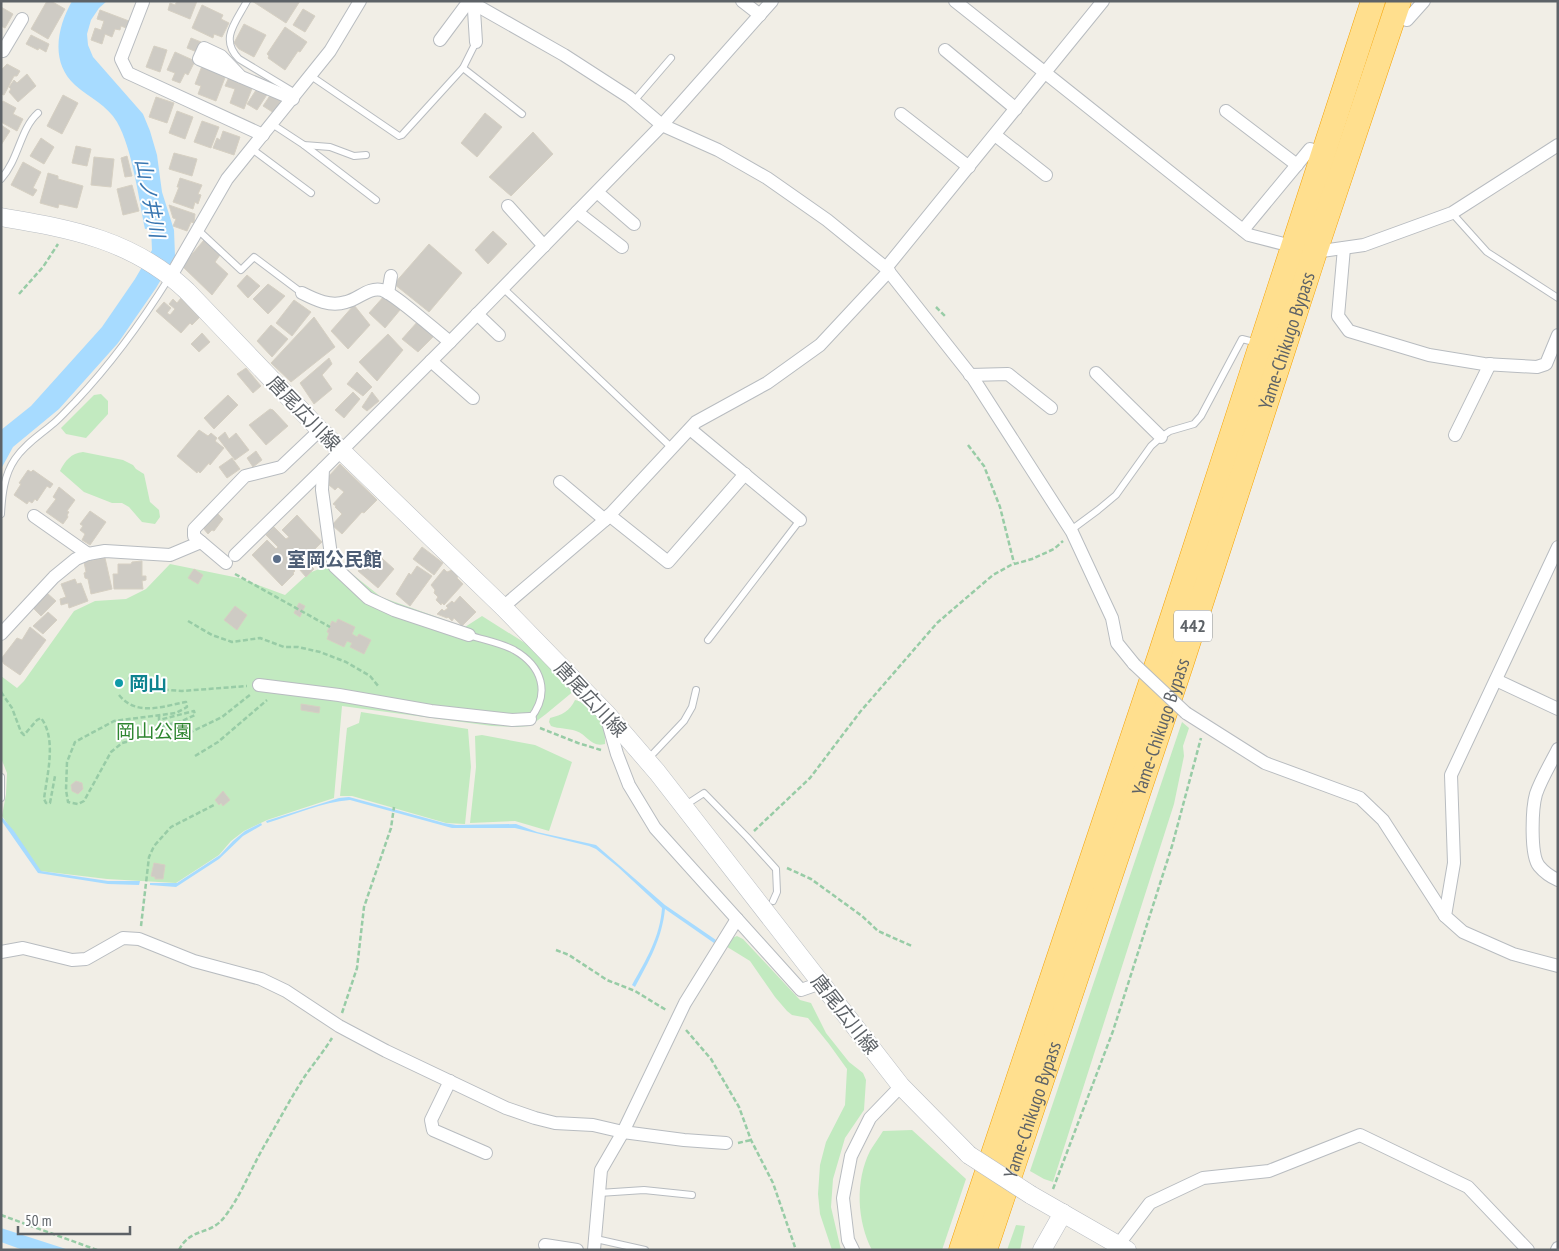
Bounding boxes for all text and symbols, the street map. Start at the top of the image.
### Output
water label: 山ノ井川 [130,156,171,242]
street label: Yame-Chikugo Bypass [1253,269,1320,412]
street label: 唐尾広川線 [262,370,346,456]
place label: 室岡公民館 [287,547,382,571]
marker: 室岡公民館 [271,553,283,565]
road number: 442 [1174,610,1212,642]
street label: Yame-Chikugo Bypass [1126,655,1194,798]
street label: 唐尾広川線 [550,656,632,742]
place label: 岡山 [129,671,167,695]
marker: 岡山 [113,677,125,689]
park label: 岡山公園 [116,719,192,743]
street label: 唐尾広川線 [806,969,884,1059]
street label: Yame-Chikugo Bypass [998,1038,1066,1181]
scale bar [18,1204,130,1236]
text: 50 m [25,1211,51,1230]

